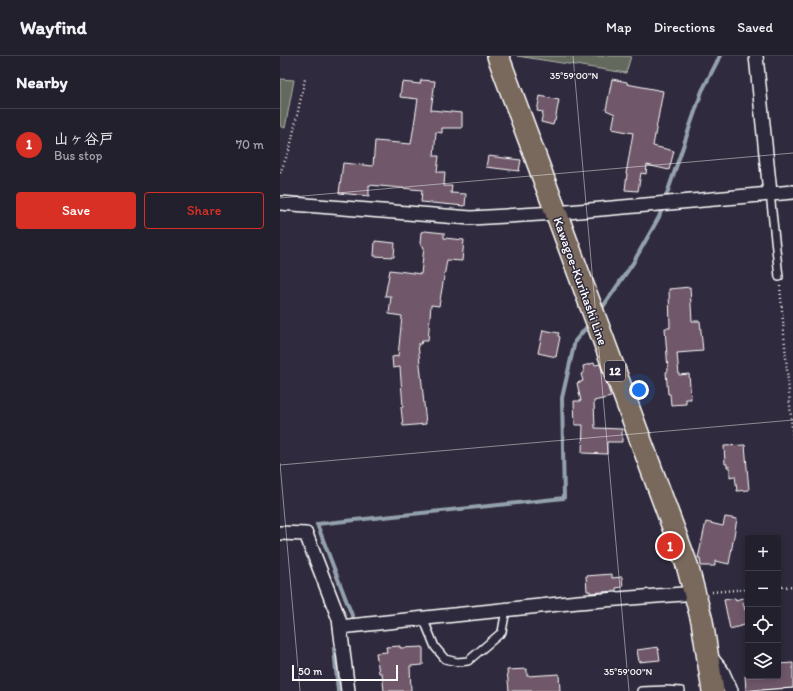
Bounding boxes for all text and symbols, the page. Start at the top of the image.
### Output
text: Wayfind [20,16,87,39]
text: Map [606,19,632,36]
text: Directions [654,19,715,36]
text: Saved [737,19,773,36]
text: 35°59'00"N [550,69,599,82]
text: Nearby [16,72,68,92]
text: 山ヶ谷戸 [54,130,114,148]
text: 1 [26,137,32,152]
text: 70 m [236,137,264,152]
text: Bus stop [54,148,102,163]
button: Save [16,192,136,229]
button: Share [144,192,264,229]
street label: Kawagoe-Kurihashi Line [550,215,611,347]
road number: 12 [605,361,625,381]
your location [629,380,649,400]
pin: 1 [657,531,683,561]
map controls [745,535,781,679]
button: + [745,535,781,571]
button: − [745,571,781,607]
button: locate [745,607,781,643]
button: layers [745,643,781,679]
scale bar [292,663,398,682]
text: 50 m [298,665,322,678]
text: 35°59'00"N [604,665,653,678]

